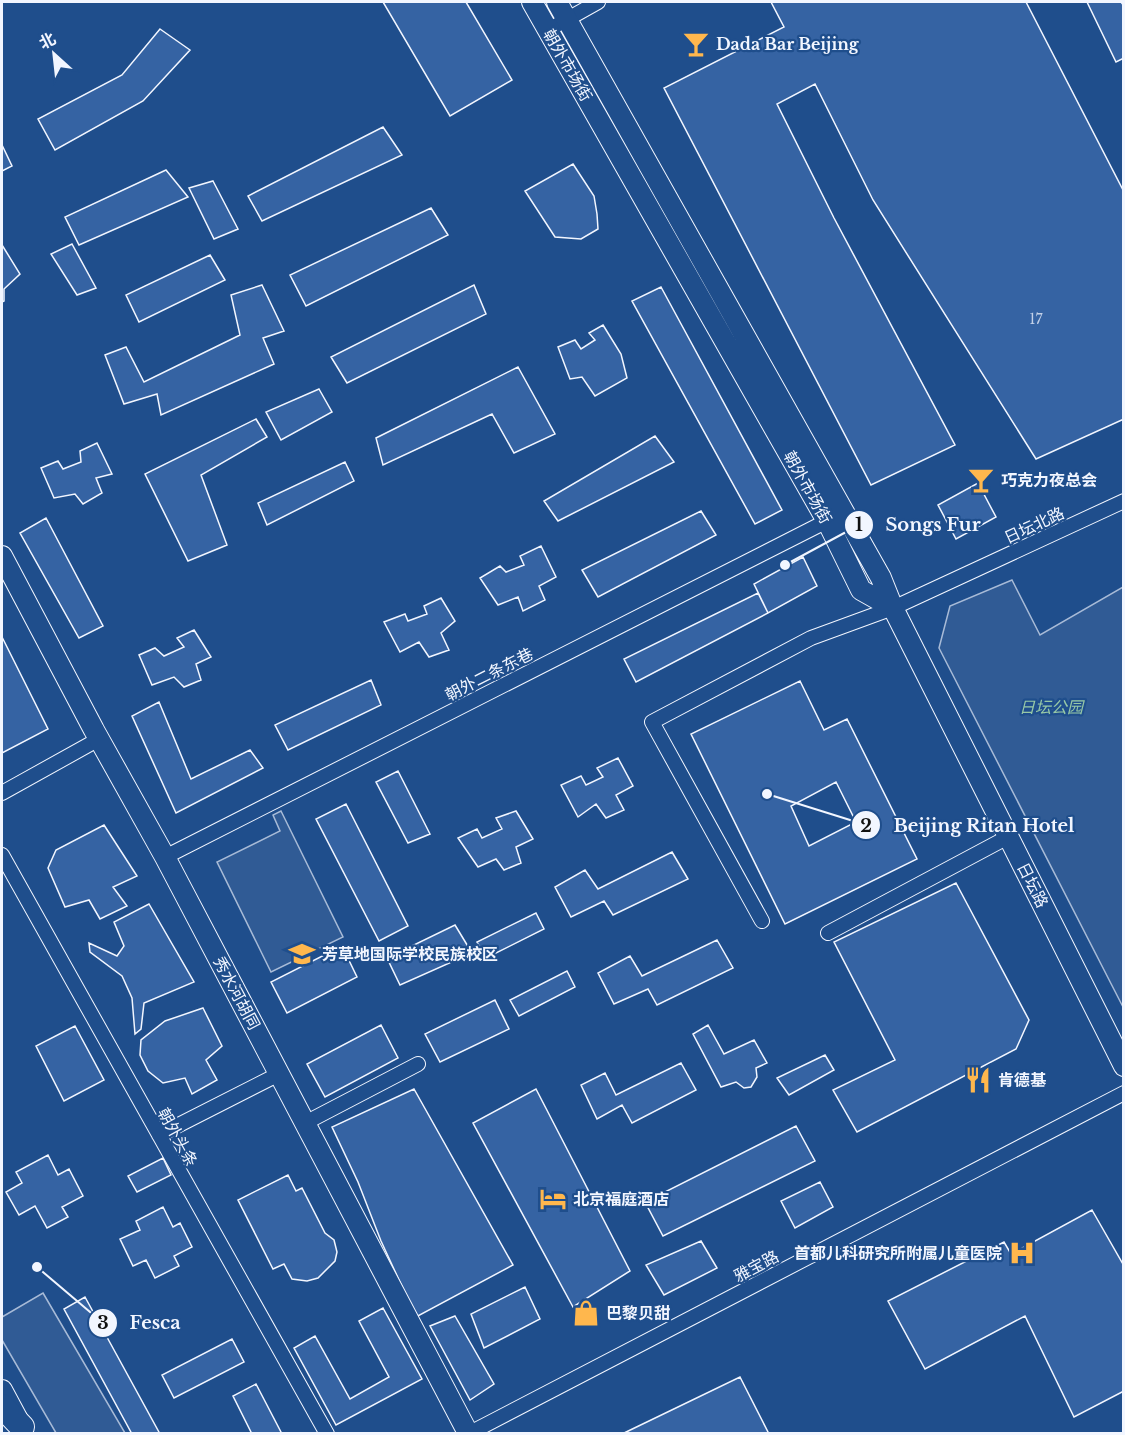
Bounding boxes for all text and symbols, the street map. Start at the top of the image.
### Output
north arrow [24,24,84,84]
street label: 朝外市场街 [539,25,597,105]
text: 北 [36,28,59,53]
bar icon: Dada Bar Beijing [681,29,711,59]
place label: Dada Bar Beijing [716,34,860,54]
house number: 17 [1029,310,1044,328]
street label: 朝外市场街 [780,447,836,527]
bar icon: 巧克力夜总会 [966,465,996,495]
place label: 巧克力夜总会 [1001,470,1097,490]
street label: 日坛北路 [1001,502,1067,548]
callout: Songs Fur [844,507,993,543]
text: 1 [855,514,863,536]
text: Songs Fur [885,514,981,536]
street label: 朝外二条东巷 [442,643,536,705]
park label: 日坛公园 [1019,697,1085,717]
callout: Beijing Ritan Hotel [851,807,1086,843]
text: 2 [860,815,872,837]
text: Beijing Ritan Hotel [893,815,1075,837]
street label: 日坛路 [1013,859,1053,911]
school or university icon: 芳草地国际学校民族校区 [287,939,317,969]
place label: 芳草地国际学校民族校区 [322,944,498,964]
street label: 秀水河胡同 [209,953,265,1033]
restaurant icon: 肯德基 [963,1065,993,1095]
place label: 肯德基 [998,1070,1047,1090]
street label: 朝外头条 [154,1104,202,1170]
hotel icon: 北京福庭酒店 [538,1184,568,1214]
place label: 北京福庭酒店 [573,1189,669,1209]
hospital icon: 首都儿科研究所附属儿童医院 [1007,1238,1037,1268]
place label: 首都儿科研究所附属儿童医院 [794,1243,1002,1263]
street label: 雅宝路 [730,1246,782,1286]
shop icon: 巴黎贝甜 [571,1298,601,1328]
place label: 巴黎贝甜 [606,1303,670,1323]
callout: Fesca [88,1305,193,1341]
text: 3 [97,1312,109,1334]
text: Fesca [129,1312,181,1334]

